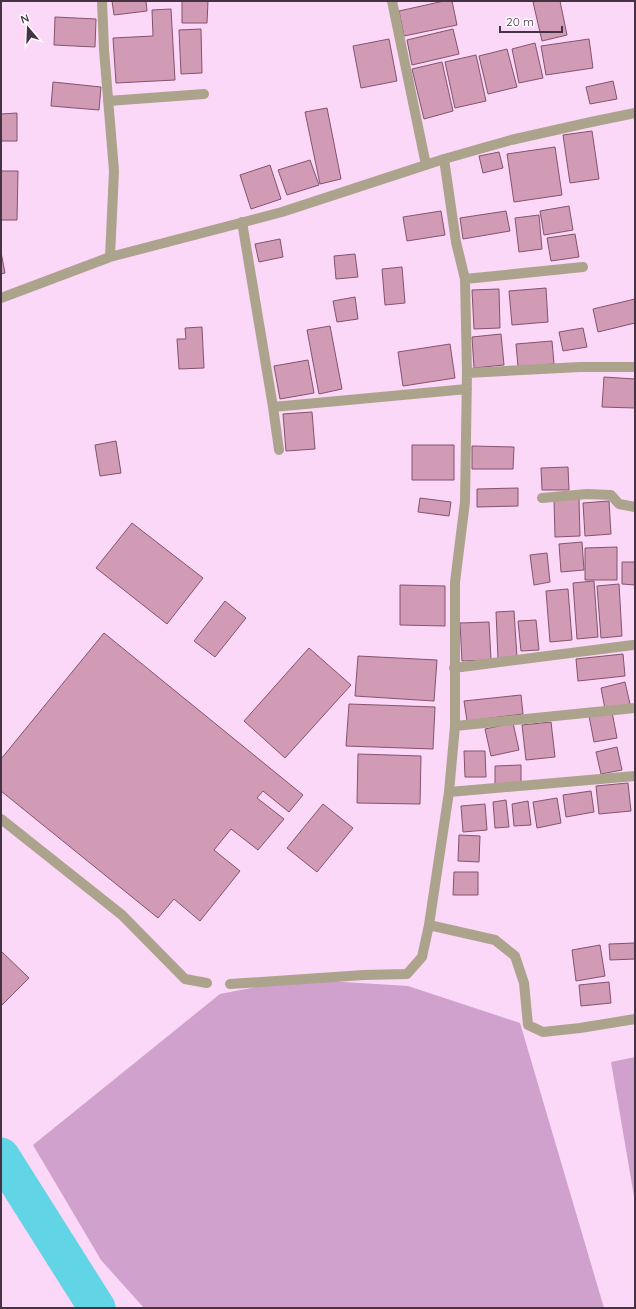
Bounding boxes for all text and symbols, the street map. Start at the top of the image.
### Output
north arrow [8,8,48,48]
scale bar [500,8,562,34]
text: N [19,11,31,26]
text: 20 m [506,14,534,29]

